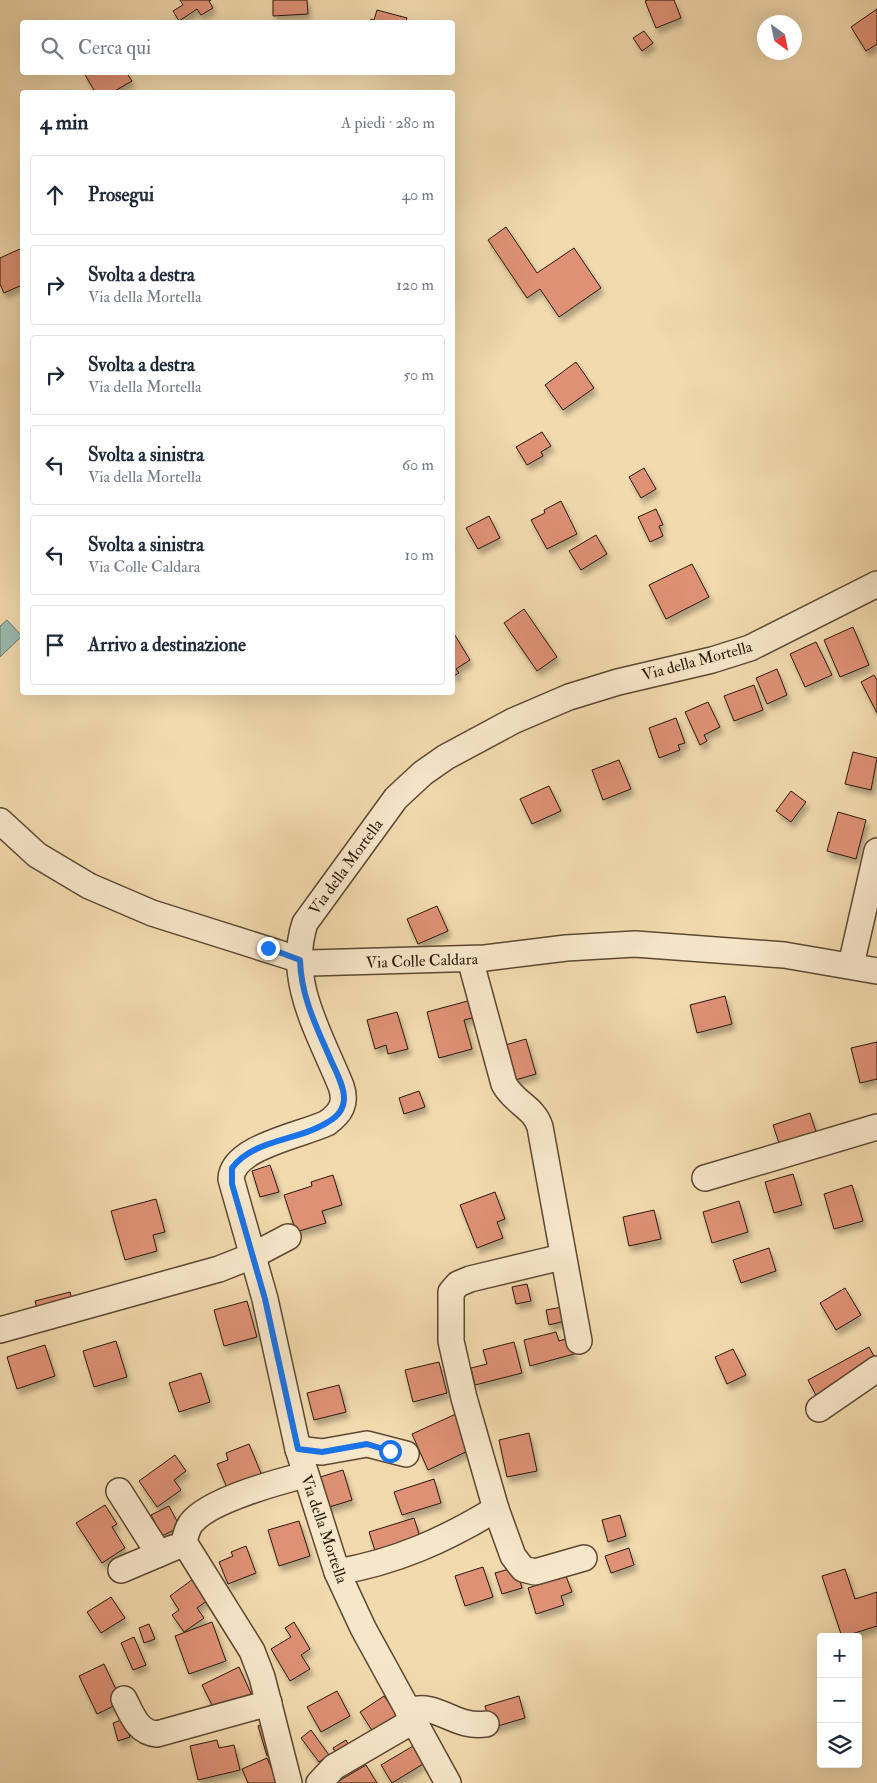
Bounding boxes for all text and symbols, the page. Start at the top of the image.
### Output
north arrow [757,15,802,60]
search box [20,20,455,75]
icon: search [38,34,66,62]
text: Cerca qui [78,36,151,60]
text: 4 min [40,109,88,136]
text: A piedi · 280 m [341,113,435,133]
icon: ahead [41,181,69,209]
text: Prosegui [88,183,154,207]
text: 40 m [401,185,434,205]
text: Svolta a destra [88,263,195,287]
icon: right [41,271,69,299]
text: 120 m [396,275,434,295]
text: Via della Mortella [88,287,202,307]
text: Svolta a destra [88,353,195,377]
icon: right [41,361,69,389]
text: 50 m [403,365,434,385]
text: Via della Mortella [88,377,202,397]
text: Svolta a sinistra [88,443,204,467]
icon: left [41,451,69,479]
text: 60 m [402,455,434,475]
text: Via della Mortella [88,467,202,487]
text: Svolta a sinistra [88,533,204,557]
icon: left [41,541,69,569]
text: 10 m [404,545,434,565]
text: Via Colle Caldara [88,557,200,577]
icon: arrive [41,631,69,659]
text: Arrivo a destinazione [88,633,246,657]
street label: Via della Mortella [640,637,755,685]
street label: Via della Mortella [305,815,388,919]
route end [257,937,280,960]
street label: Via Colle Caldara [366,949,479,973]
route start [379,1440,402,1463]
street label: Via della Mortella [296,1472,352,1586]
map controls [817,1633,862,1768]
button: + [817,1633,862,1678]
button: − [817,1678,862,1723]
button: layers [817,1723,862,1768]

